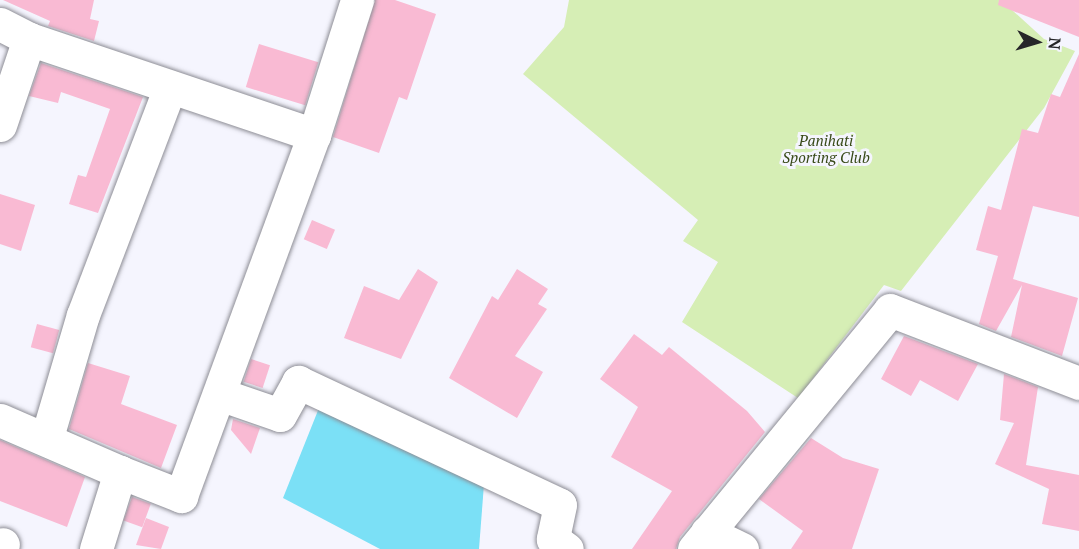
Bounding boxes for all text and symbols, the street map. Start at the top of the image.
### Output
north arrow [1007,12,1067,72]
text: N [1043,37,1066,51]
park label: Panihati Sporting Club [782,131,870,166]

